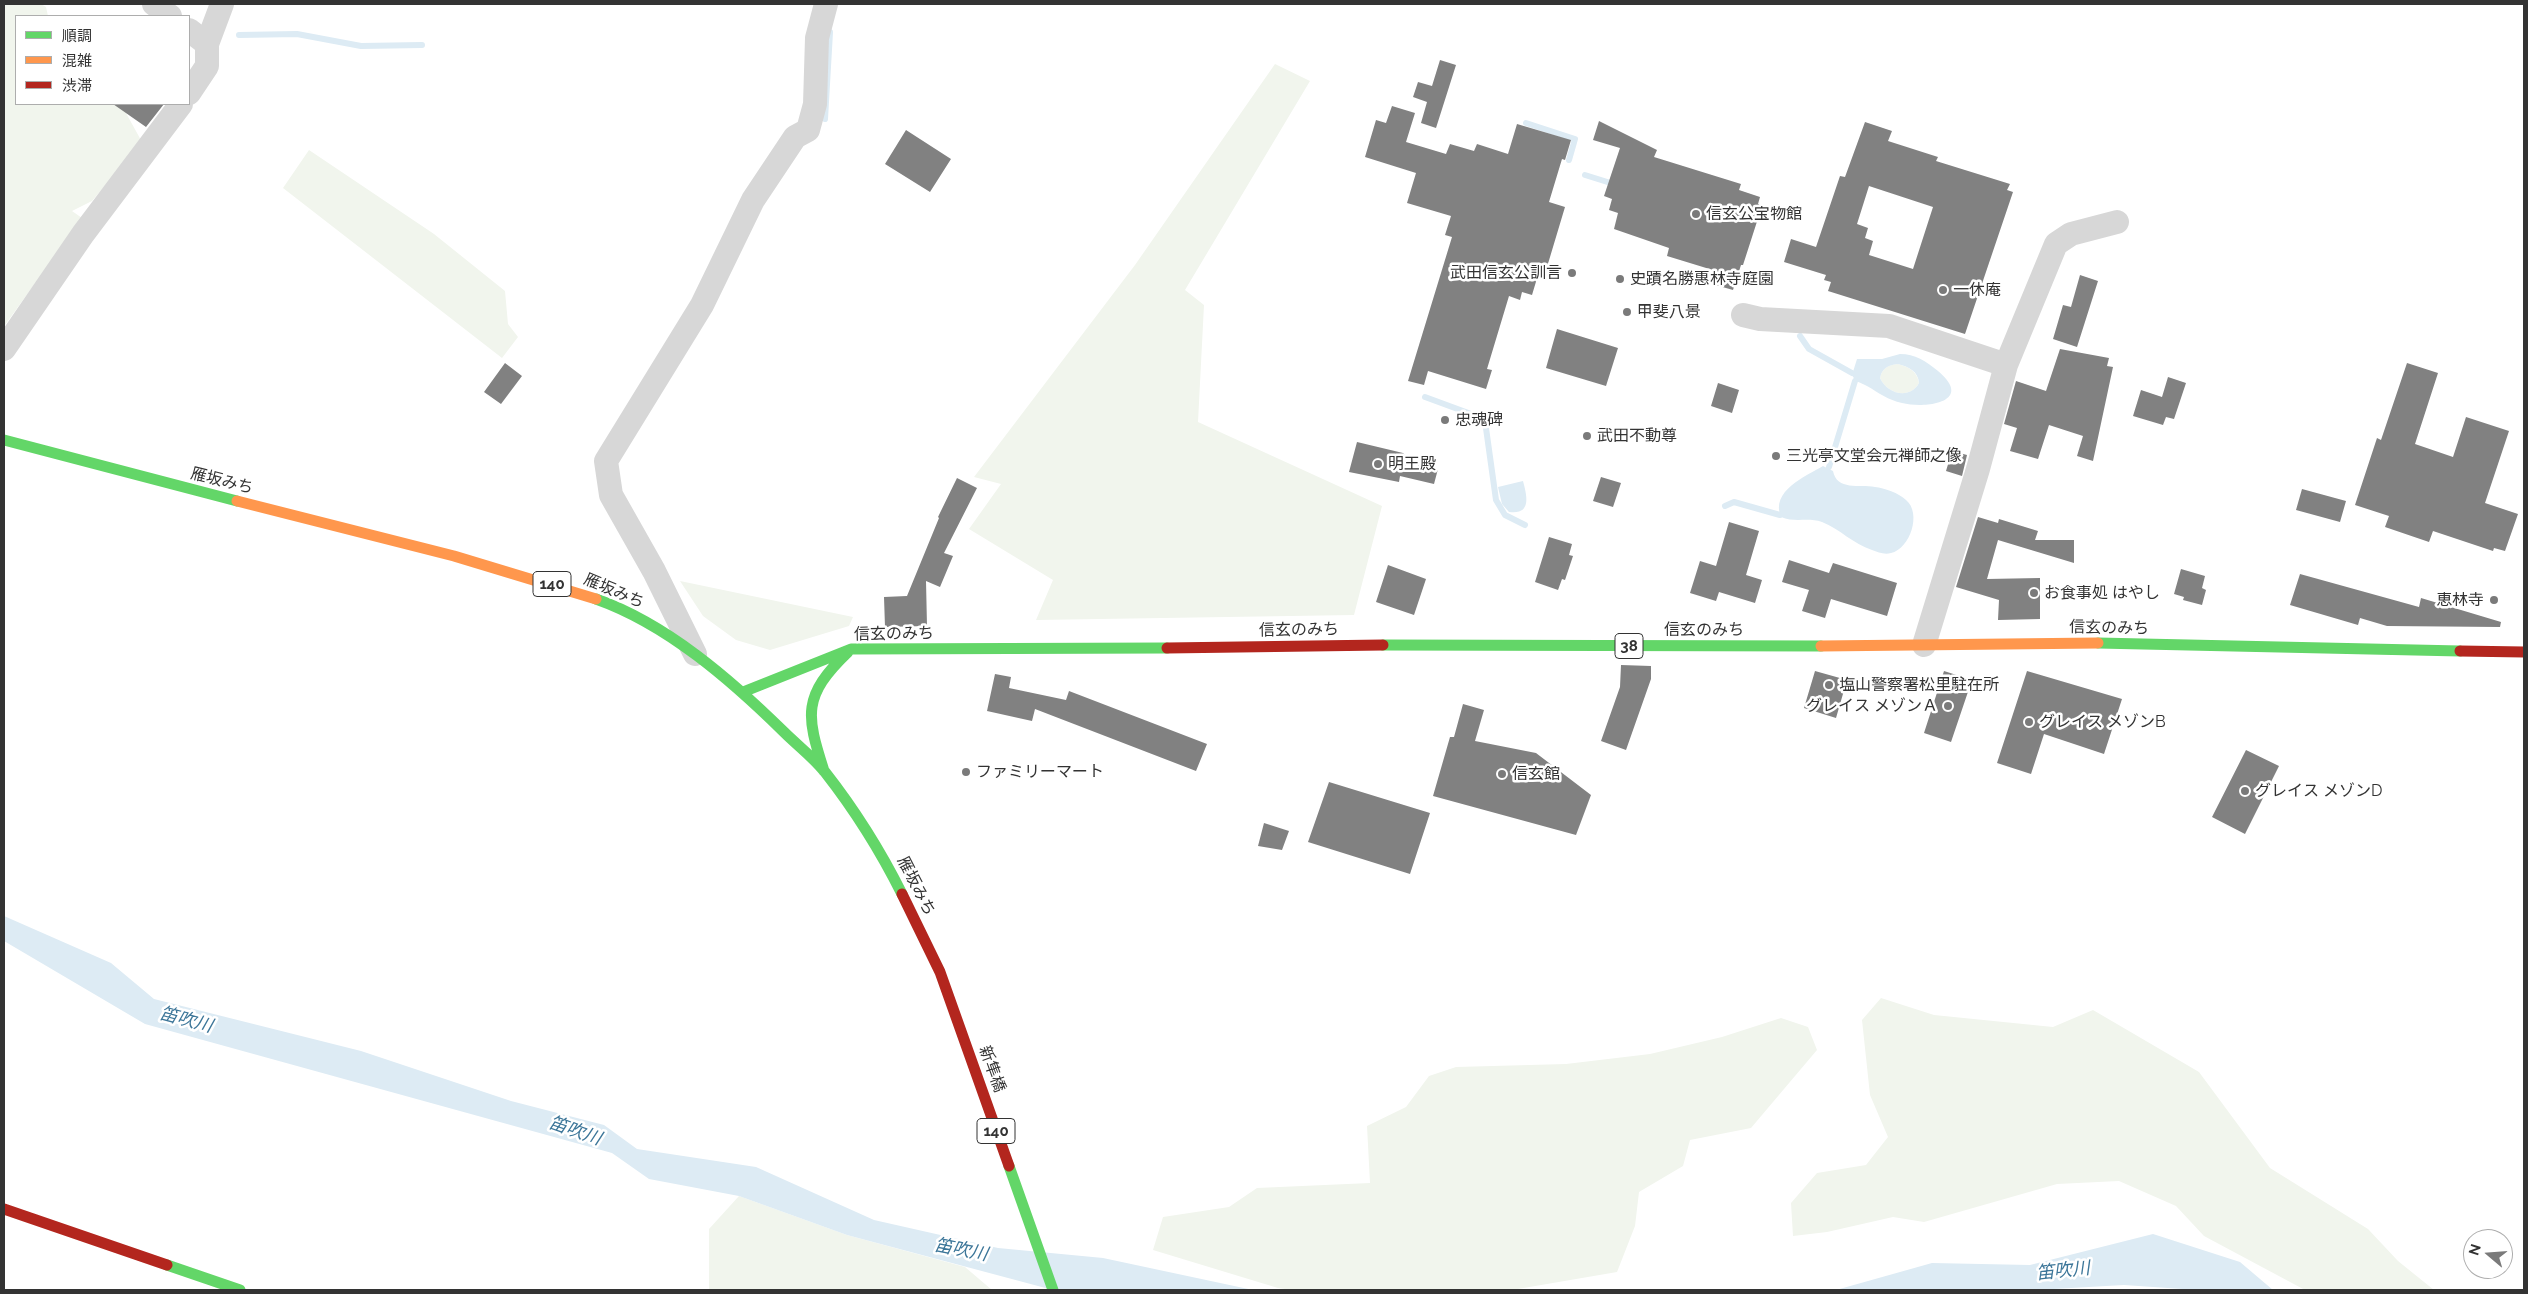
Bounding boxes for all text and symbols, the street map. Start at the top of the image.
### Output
legend [15,15,190,105]
text: 順調 [62,27,92,45]
text: 混雑 [62,52,92,70]
text: 渋滞 [62,77,92,95]
place label: 信玄公宝物館 [1706,204,1802,224]
marker: 信玄公宝物館 [1690,208,1702,220]
place label: 武田信玄公訓言 [1450,263,1562,283]
marker: 武田信玄公訓言 [1566,267,1578,279]
place label: 史蹟名勝惠林寺庭園 [1630,269,1774,289]
marker: 史蹟名勝惠林寺庭園 [1614,273,1626,285]
place label: 一休庵 [1953,280,2001,300]
marker: 一休庵 [1937,284,1949,296]
place label: 甲斐八景 [1637,302,1701,322]
marker: 甲斐八景 [1621,306,1633,318]
place label: 忠魂碑 [1455,410,1503,430]
marker: 忠魂碑 [1439,414,1451,426]
place label: 武田不動尊 [1597,426,1677,446]
marker: 武田不動尊 [1581,430,1593,442]
place label: 三光亭文堂会元禅師之像 [1786,446,1962,466]
marker: 三光亭文堂会元禅師之像 [1770,450,1782,462]
place label: 明王殿 [1388,454,1436,474]
marker: 明王殿 [1372,458,1384,470]
street label: 雁坂みち [189,464,255,498]
street label: 雁坂みち [581,570,647,612]
road number: 140 [533,572,571,596]
place label: お食事処 はやし [2044,583,2160,603]
marker: お食事処 はやし [2028,587,2040,599]
place label: 恵林寺 [2436,590,2484,610]
marker: 恵林寺 [2488,594,2500,606]
street label: 信玄のみち [2069,618,2149,638]
street label: 信玄のみち [1259,620,1339,640]
street label: 信玄のみち [1664,620,1744,640]
street label: 信玄のみち [854,624,934,644]
road number: 38 [1615,634,1643,658]
place label: 塩山警察署松里駐在所 [1839,675,1999,695]
marker: 塩山警察署松里駐在所 [1823,679,1835,691]
place label: グレイス メゾンＡ [1806,696,1938,716]
marker: グレイス メゾンＡ [1942,700,1954,712]
place label: グレイス メゾンB [2039,712,2166,732]
marker: グレイス メゾンB [2023,716,2035,728]
place label: ファミリーマート [976,762,1104,782]
place label: 信玄館 [1512,764,1560,784]
marker: ファミリーマート [960,766,972,778]
marker: 信玄館 [1496,768,1508,780]
place label: グレイス メゾンD [2255,781,2383,801]
marker: グレイス メゾンD [2239,785,2251,797]
street label: 雁坂みち [893,853,939,919]
water label: 笛吹川 [157,1003,215,1037]
street label: 新隼橋 [975,1043,1009,1095]
water label: 笛吹川 [546,1112,604,1150]
road number: 140 [977,1118,1015,1144]
north arrow [2463,1229,2513,1279]
water label: 笛吹川 [932,1234,990,1266]
text: N [2465,1242,2484,1257]
water label: 笛吹川 [2035,1257,2091,1285]

